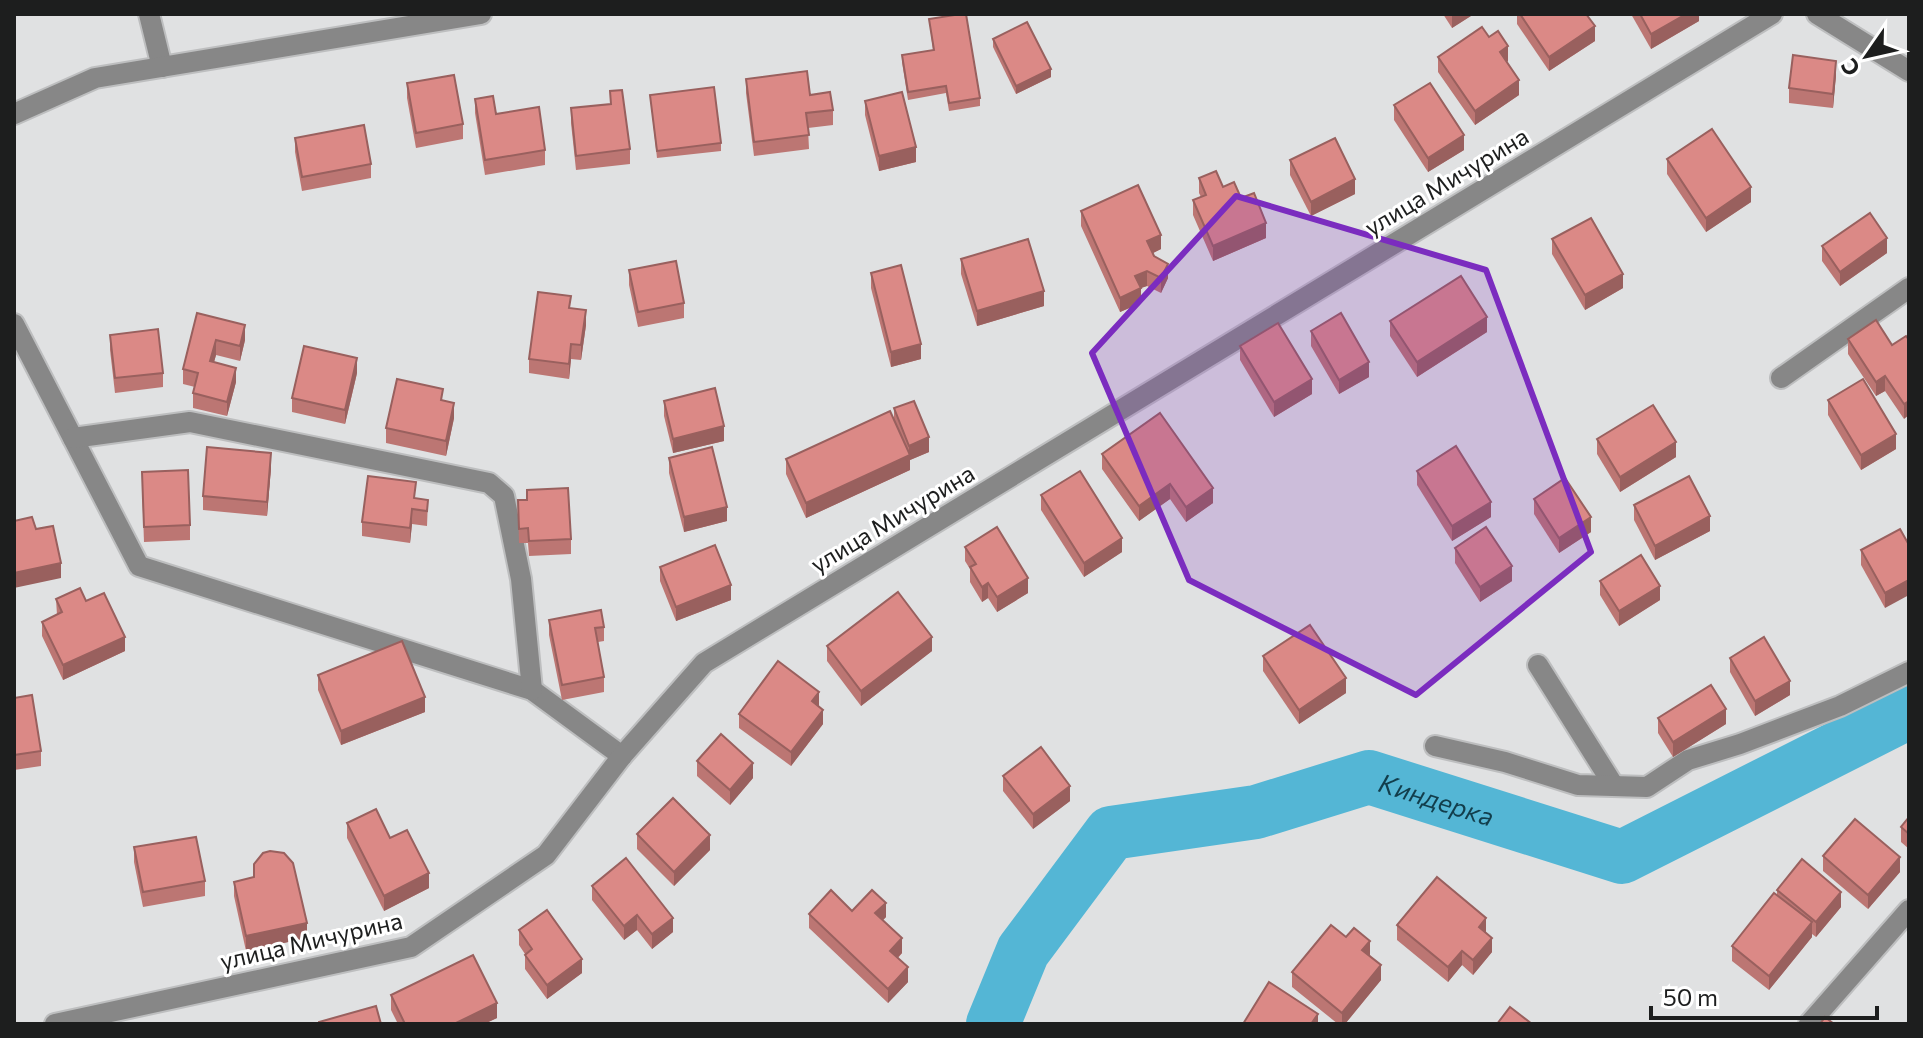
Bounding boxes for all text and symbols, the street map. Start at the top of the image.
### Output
north arrow [1827,16,1907,96]
text: С [1835,54,1865,81]
street label: улица Мичурина [1359,121,1533,241]
street label: улица Мичурина [805,458,979,578]
water label: Киндерка [1376,766,1498,831]
street label: улица Мичурина [217,905,405,975]
scale bar [1651,970,1877,1020]
text: 50 m [1663,982,1718,1011]

